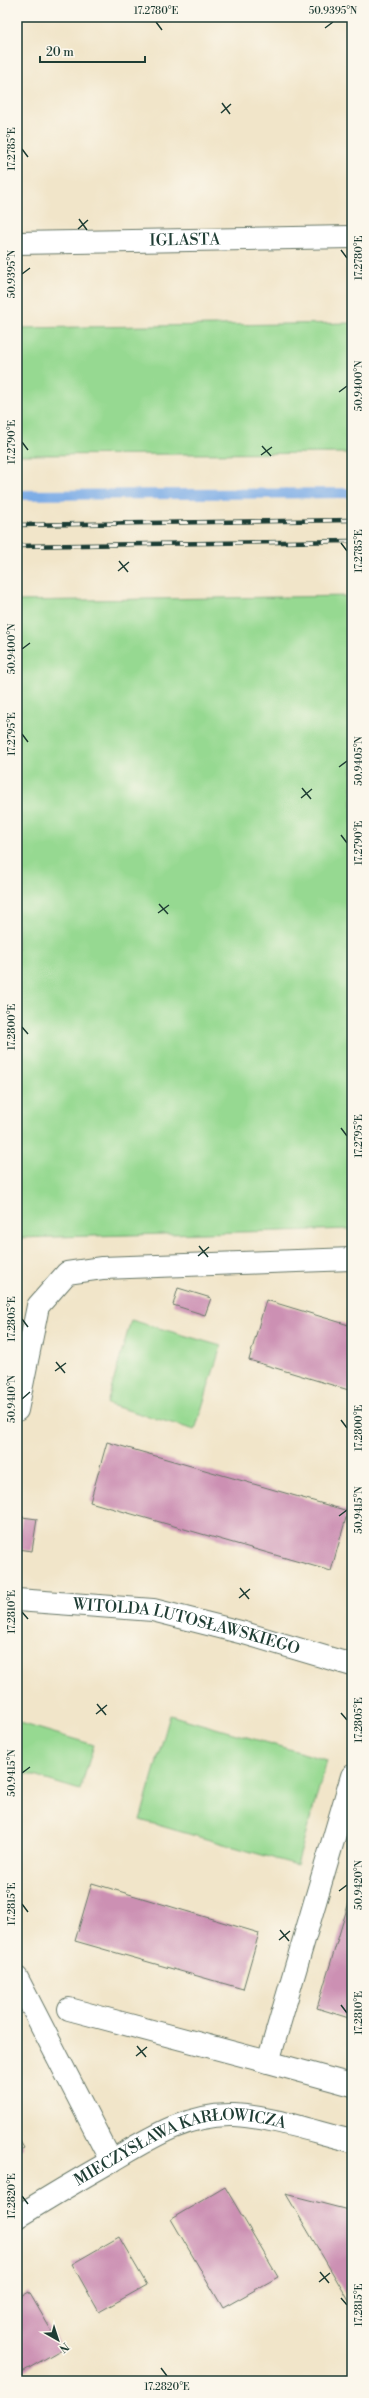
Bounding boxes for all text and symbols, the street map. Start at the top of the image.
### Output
text: 17.2780°E [134,5,178,17]
text: 50.9395°N [309,5,358,17]
scale bar [40,38,145,64]
text: 20 m [46,45,74,60]
text: 17.2785°E [6,127,18,171]
street label: IGLASTA [149,229,222,251]
text: 17.2780°E [353,236,365,280]
text: 50.9395°N [6,249,18,298]
text: 50.9400°N [353,360,365,411]
text: 17.2790°E [6,420,18,464]
text: 17.2785°E [353,529,365,573]
text: 50.9400°N [6,623,18,674]
text: 17.2795°E [6,712,18,756]
text: 50.9405°N [353,736,365,786]
text: 17.2790°E [353,821,365,865]
text: 17.2800°E [6,1004,18,1050]
text: 17.2795°E [353,1114,365,1158]
text: 17.2805°E [6,1296,18,1342]
text: 50.9410°N [6,1374,18,1423]
text: 17.2800°E [353,1405,365,1451]
text: 50.9415°N [353,1486,365,1534]
text: 17.2810°E [6,1590,18,1634]
street label: WITOLDA LUTOSŁAWSKIEGO [71,1594,302,1659]
text: 17.2805°E [353,1697,365,1743]
text: 50.9415°N [6,1749,18,1797]
text: 50.9420°N [353,1860,365,1910]
text: 17.2815°E [6,1883,18,1925]
text: 17.2810°E [353,1991,365,2035]
street label: MIECZYSŁAWA KARŁOWICZA [70,2105,289,2190]
text: 17.2820°E [6,2173,18,2219]
text: 17.2815°E [353,2284,365,2326]
north arrow [38,2320,78,2360]
text: N [56,2339,71,2355]
text: 17.2820°E [144,2381,190,2393]

